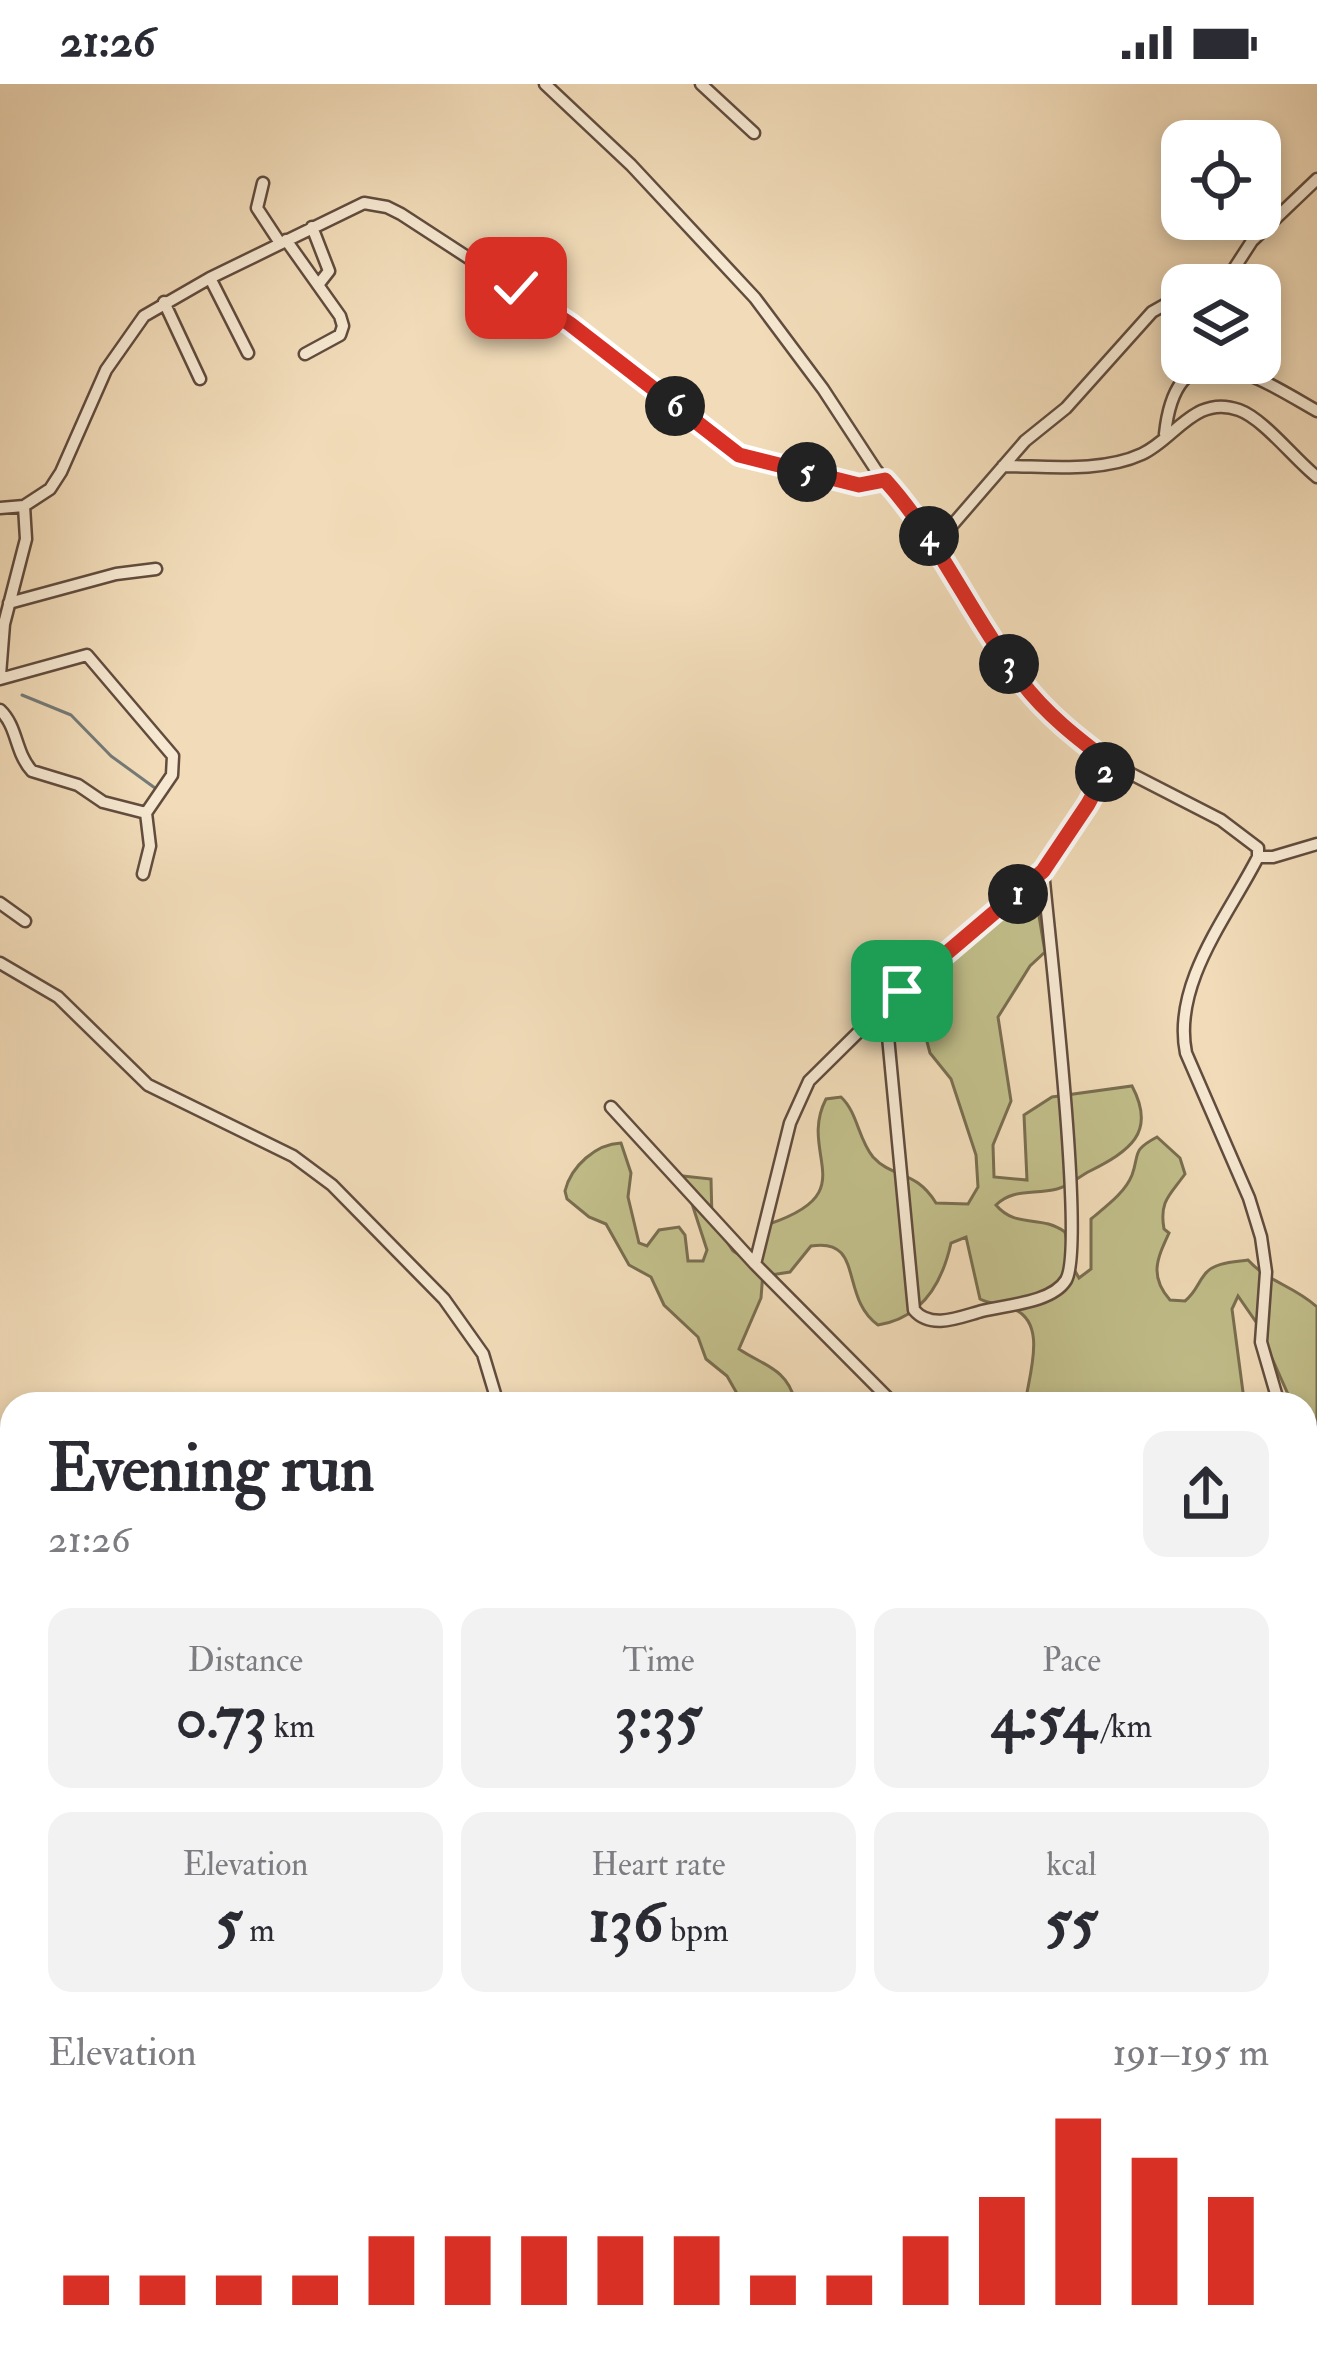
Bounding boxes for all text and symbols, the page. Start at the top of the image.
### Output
text: 21:26 [60,14,156,70]
map controls [1161,120,1281,384]
button: locate [1161,120,1281,240]
pin [465,237,567,339]
icon: check [483,255,549,321]
button: layers [1161,264,1281,384]
pin: 6 [645,376,705,436]
text: 6 [667,385,683,426]
pin: 5 [777,442,837,502]
text: 5 [800,451,814,492]
pin: 4 [899,506,959,566]
text: 4 [920,515,938,556]
pin: 3 [979,634,1039,694]
text: 3 [1003,643,1015,684]
pin: 2 [1075,742,1135,802]
text: 2 [1097,751,1113,792]
pin: 1 [988,864,1048,924]
text: 1 [1012,873,1024,914]
pin [851,940,953,1042]
icon: arrive [869,958,935,1024]
text: Evening run [48,1428,374,1511]
button: share [1143,1431,1269,1557]
text: 21:26 [48,1515,131,1564]
text: Distance [188,1640,303,1681]
text: Time [622,1640,695,1681]
text: Pace [1042,1640,1101,1681]
text: 0.73 [176,1681,267,1756]
text: 3:35 [615,1681,702,1756]
text: 4:54 [991,1681,1095,1756]
text: km [267,1706,315,1747]
text: /km [1095,1706,1152,1747]
text: Elevation [183,1844,308,1885]
text: Heart rate [591,1844,726,1885]
text: kcal [1046,1844,1097,1885]
text: 5 [216,1885,242,1960]
text: 136 [588,1885,663,1960]
text: 55 [1045,1885,1098,1960]
text: m [242,1910,275,1951]
text: bpm [663,1910,729,1951]
text: Elevation [48,2028,197,2077]
text: 191–195 m [1112,2028,1269,2077]

